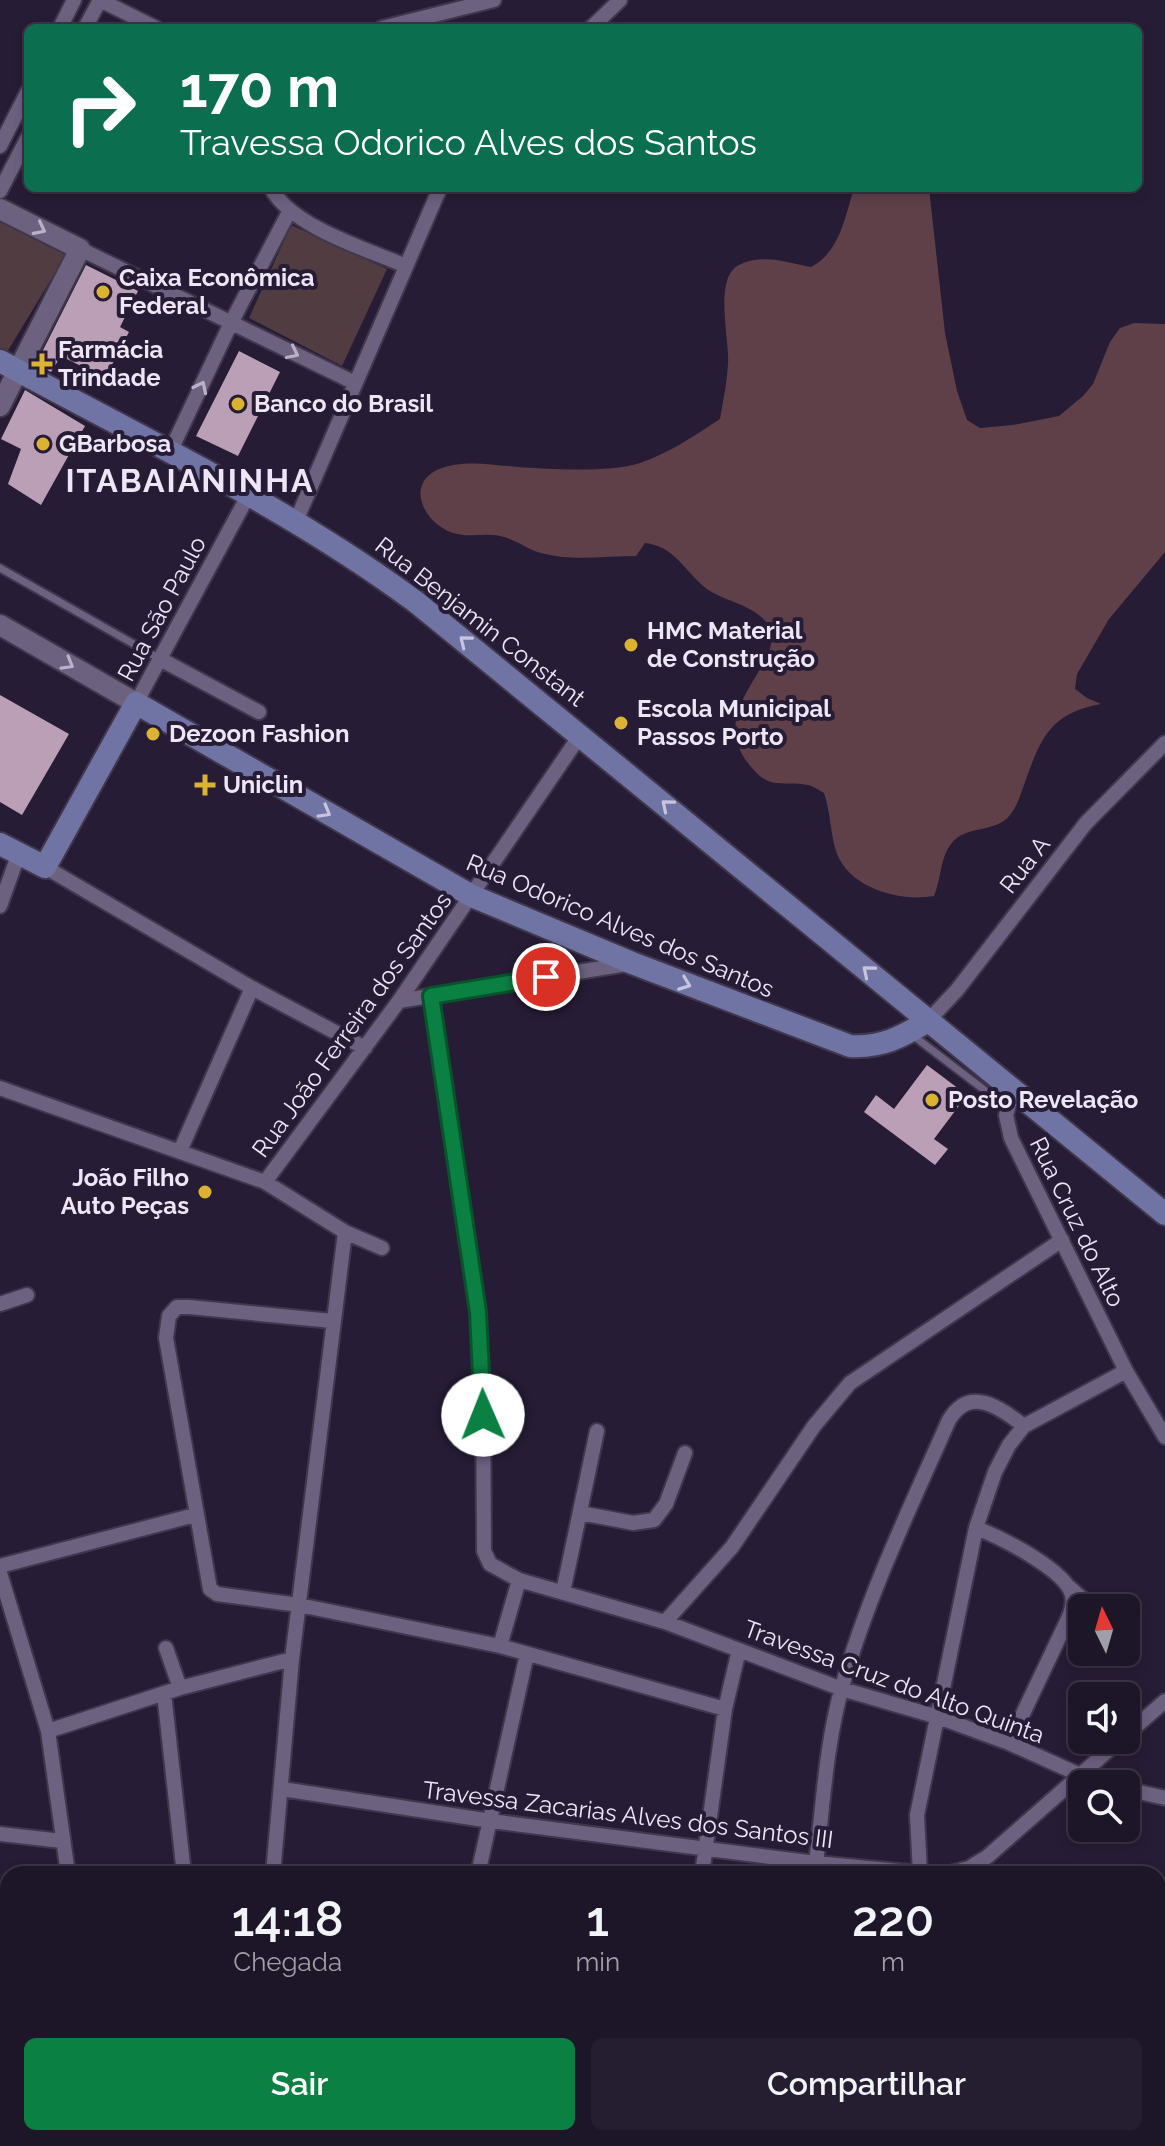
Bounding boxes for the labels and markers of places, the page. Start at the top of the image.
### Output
place label: Caixa Econômica Federal [119,263,315,320]
marker: Caixa Econômica Federal [94,283,112,301]
place label: Farmácia Trindade [58,335,164,392]
marker: Farmácia Trindade [33,355,51,373]
place label: Banco do Brasil [254,389,433,418]
marker: Banco do Brasil [229,395,247,413]
place label: GBarbosa [59,429,171,458]
marker: GBarbosa [34,435,52,453]
place label: HMC Material de Construção [647,616,815,673]
marker: HMC Material de Construção [622,636,640,654]
place label: Escola Municipal Passos Porto [637,694,831,751]
marker: Escola Municipal Passos Porto [612,714,630,732]
place label: Dezoon Fashion [169,719,349,748]
marker: Dezoon Fashion [144,725,162,743]
place label: Uniclin [223,770,303,799]
marker: Uniclin [194,774,216,796]
pin [512,943,580,1011]
place label: Posto Revelação [948,1085,1138,1114]
marker: Posto Revelação [923,1091,941,1109]
place label: João Filho Auto Peças [61,1163,189,1220]
marker: João Filho Auto Peças [196,1183,214,1201]

